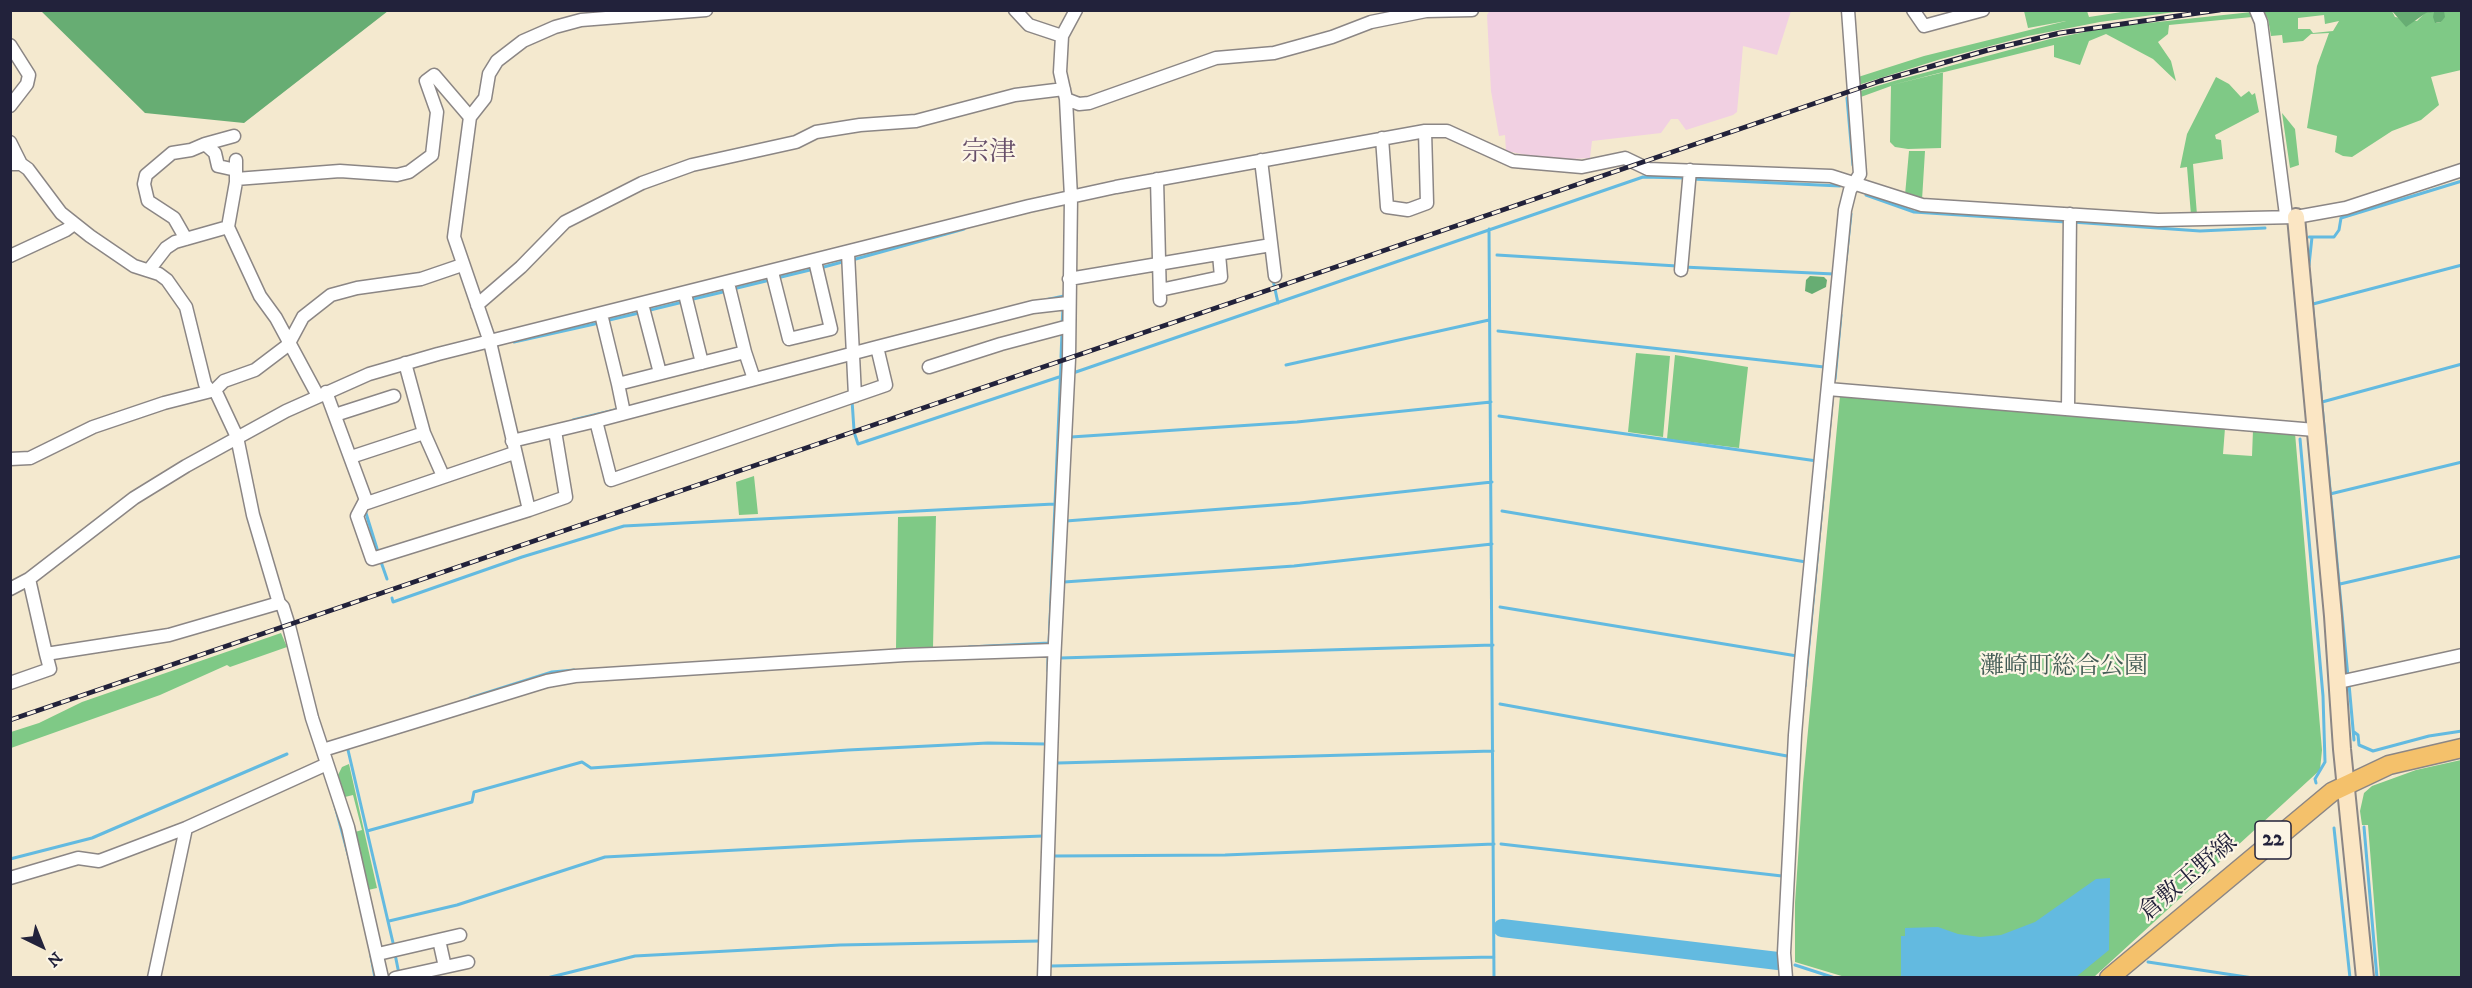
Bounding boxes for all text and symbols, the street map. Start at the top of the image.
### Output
district label: 宗津 [962,138,1016,170]
park label: 灘崎町総合公園 [1980,654,2148,682]
road number: 22 [2255,821,2291,859]
street label: 倉敷玉野線 [2134,829,2244,929]
north arrow [12,916,72,976]
text: N [43,947,66,971]

